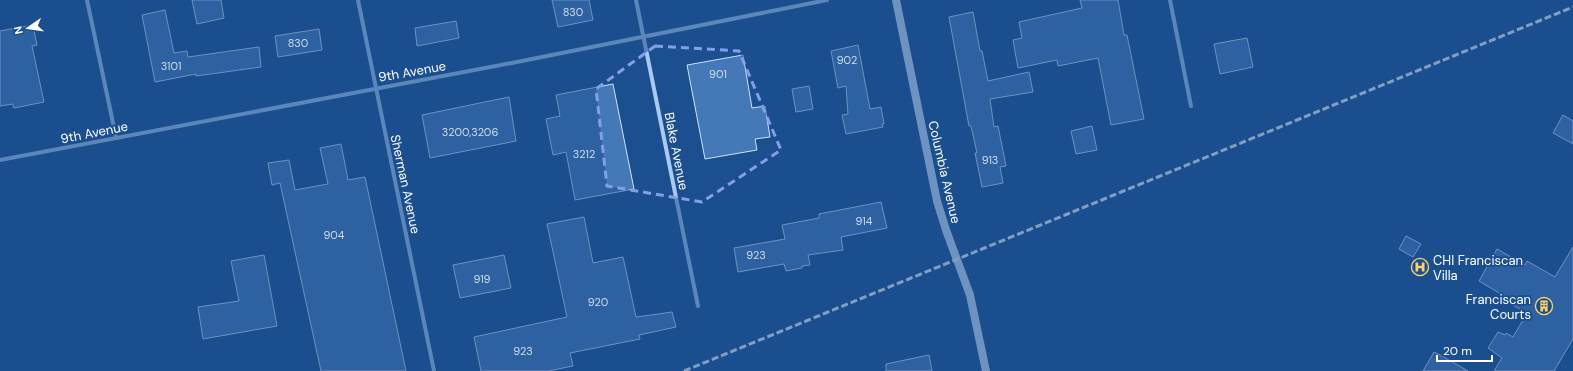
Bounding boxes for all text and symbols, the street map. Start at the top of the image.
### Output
house number: 830 [563,5,583,19]
north arrow [8,8,48,48]
text: N [11,25,26,36]
house number: 830 [288,36,308,50]
house number: 902 [837,53,857,67]
street label: 9th Avenue [377,57,447,86]
house number: 3101 [161,59,181,73]
house number: 901 [709,67,727,81]
street label: Blake Avenue [661,111,692,191]
street label: 9th Avenue [59,118,129,147]
street label: Columbia Avenue [924,119,965,225]
house number: 3200,3206 [442,125,498,139]
street label: Sherman Avenue [387,133,424,235]
house number: 3212 [573,147,595,161]
house number: 913 [982,153,998,167]
house number: 914 [856,214,873,228]
house number: 904 [323,228,345,242]
house number: 923 [746,248,766,262]
place label: CHI Franciscan Villa [1433,252,1523,284]
hospital icon: CHI Franciscan Villa [1410,257,1430,277]
house number: 919 [473,272,491,286]
place label: Franciscan Courts [1466,291,1531,323]
house number: 920 [588,295,608,309]
building icon: Franciscan Courts [1534,296,1554,316]
scale bar [1437,337,1492,363]
text: 20 m [1443,343,1472,359]
house number: 923 [513,344,533,358]

